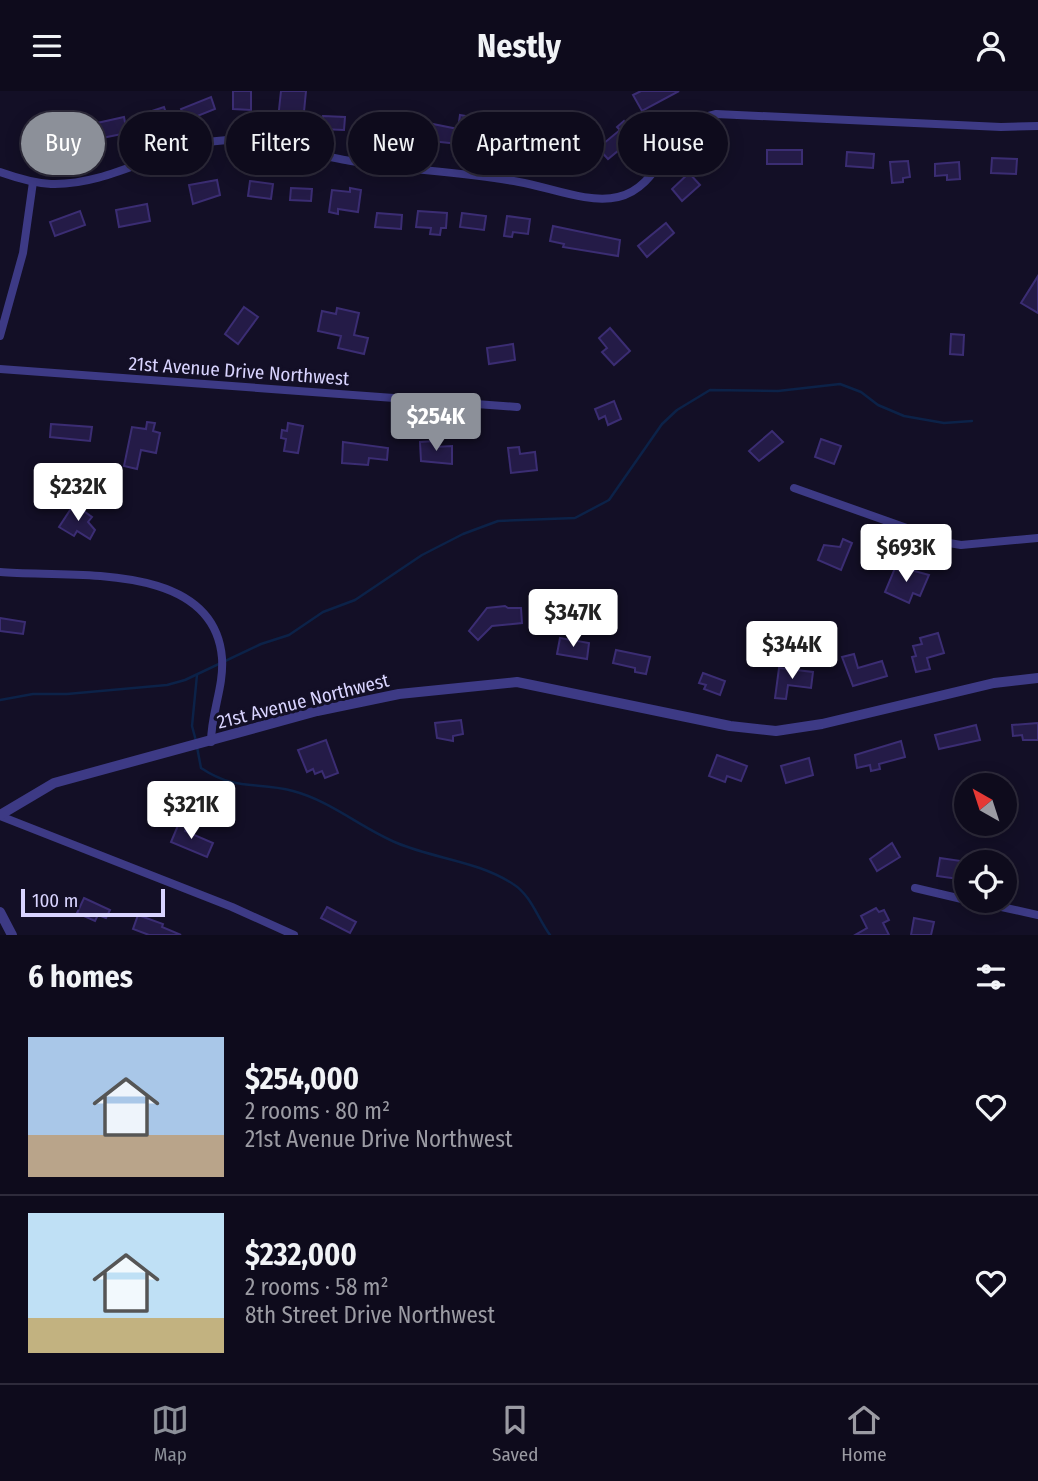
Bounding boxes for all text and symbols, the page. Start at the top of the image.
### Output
icon: menu [28,27,66,65]
text: Nestly [477,27,561,65]
icon: person [972,27,1010,65]
chip: Buy [21,112,105,175]
chip: Rent [119,112,212,175]
chip: Filters [226,112,334,175]
chip: New [348,112,438,175]
chip: Apartment [452,112,604,175]
chip: House [618,112,728,175]
street label: 21st Avenue Drive Northwest [128,352,351,390]
pin: $254K [387,393,485,453]
text: $254K [407,402,465,430]
pin: $232K [29,463,127,523]
text: $232K [50,472,106,500]
pin: $693K [857,525,955,584]
text: $693K [877,533,935,561]
pin: $347K [524,589,622,649]
text: $347K [545,598,601,626]
pin: $344K [743,621,841,681]
text: $344K [762,630,822,658]
street label: 21st Avenue Northwest [215,668,392,733]
north arrow [954,773,1017,837]
map controls [954,773,1017,913]
pin: $321K [142,781,240,841]
text: $321K [163,790,219,818]
button: locate [954,850,1017,913]
scale bar [21,886,164,918]
text: 100 m [32,889,78,912]
icon: filters [972,958,1010,996]
text: 6 homes [28,959,133,995]
text: $254,000 [245,1061,359,1097]
icon: home [84,1065,168,1149]
icon: heart [972,1088,1010,1126]
text: 2 rooms · 80 m² [245,1097,390,1125]
text: 21st Avenue Drive Northwest [245,1125,512,1153]
text: $232,000 [245,1237,357,1273]
icon: home [84,1241,168,1325]
icon: heart [972,1264,1010,1302]
text: 2 rooms · 58 m² [245,1273,389,1301]
text: 8th Street Drive Northwest [245,1301,495,1329]
tab: Map [151,1401,189,1466]
tab: Saved [492,1401,538,1466]
tab: Home [841,1401,887,1466]

